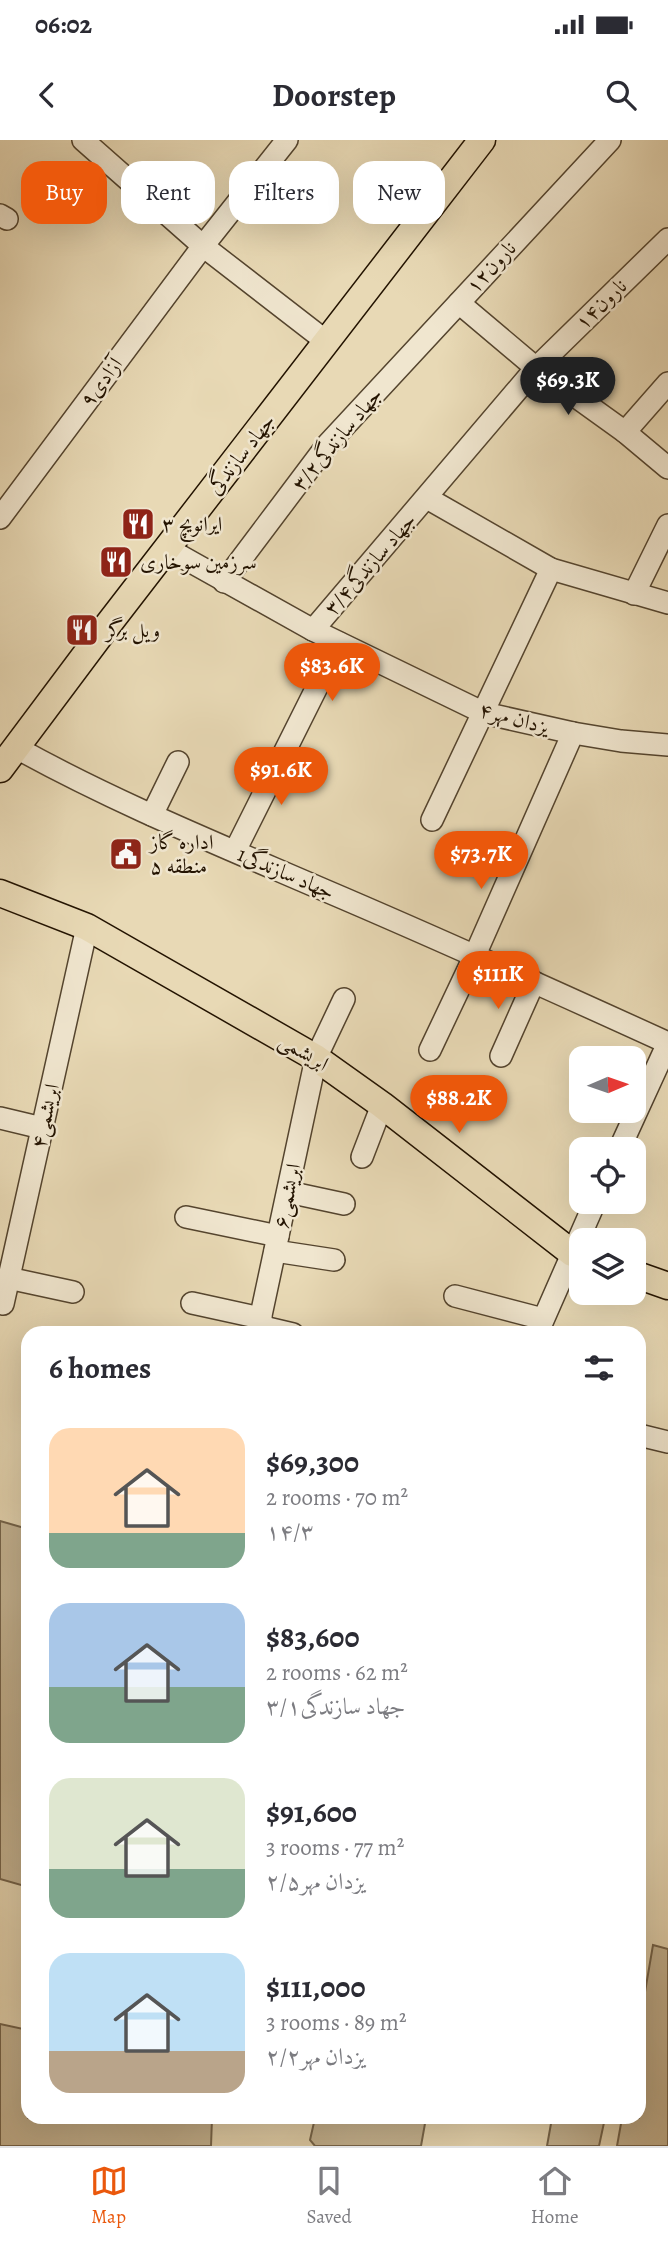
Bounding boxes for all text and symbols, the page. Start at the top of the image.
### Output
text: 06:02 [35,7,92,42]
text: Doorstep [272,73,396,117]
icon: back [28,76,66,114]
icon: search [602,76,640,114]
chip: Buy [21,161,107,224]
chip: Rent [121,161,215,224]
chip: Filters [229,161,339,224]
chip: New [353,161,445,224]
street label: نارون۱۲ [460,235,522,299]
street label: نارون۱۴ [569,272,633,336]
street label: آزادی۹ [73,350,130,413]
pin: $69.3K [511,358,625,417]
text: $69.3K [536,364,600,395]
street label: ۳/۲جهاد سازندگی [284,380,389,497]
street label: جهاد سازندگی [199,406,281,500]
restaurant icon: ایرانویچ ٣ [119,505,157,543]
street label: ۳/۴جهاد سازندگی [316,506,422,621]
place label: ایرانویچ ٣ [162,510,222,542]
restaurant icon: سرزمین سوخاری [97,543,135,581]
place label: سرزمین سوخاری [140,548,257,576]
restaurant icon: ویل برگر [63,611,101,649]
place label: ویل برگر [104,616,160,645]
pin: $83.6K [275,644,389,703]
text: $83.6K [300,650,364,681]
street label: یزدان مهر۴ [476,695,554,741]
pin: $91.6K [224,748,338,807]
text: $91.6K [250,754,312,785]
place label: اداره گاز منطقه ۵ [148,828,213,880]
pin: $73.7K [424,832,538,891]
public building icon: اداره گاز منطقه ۵ [107,835,145,873]
street label: 1جهاد سازندگی [233,838,340,906]
text: $73.7K [450,838,512,869]
pin: $111K [449,952,547,1011]
text: $111K [473,958,523,989]
street label: ابریشمی [274,1026,334,1078]
north arrow [569,1046,646,1124]
map controls [569,1046,646,1305]
pin: $88.2K [402,1076,516,1135]
street label: ابریشمی۴ [24,1081,66,1151]
text: $88.2K [426,1082,492,1113]
button: locate [569,1137,646,1214]
street label: ابریشمی۶ [266,1161,308,1231]
button: layers [569,1228,646,1305]
text: 6 homes [49,1348,151,1388]
icon: filters [580,1349,618,1387]
text: $69,300 [266,1442,359,1482]
icon: home [105,1456,189,1540]
text: 2 rooms · 70 m² [266,1482,408,1513]
text: ۱۴/۳ [266,1516,314,1547]
text: $83,600 [266,1617,360,1657]
icon: home [105,1631,189,1715]
text: 2 rooms · 62 m² [266,1657,408,1688]
text: ۳/۱جهاد سازندگی [266,1691,405,1722]
text: $91,600 [266,1792,357,1832]
icon: home [105,1806,189,1890]
text: 3 rooms · 77 m² [266,1832,404,1863]
text: ۲/۵یزدان مهر [266,1866,364,1897]
text: $111,000 [266,1967,366,2007]
icon: home [105,1981,189,2065]
text: 3 rooms · 89 m² [266,2007,407,2038]
text: ۲/۲یزدان مهر [266,2041,364,2072]
tab: Map [90,2162,128,2230]
tab: Saved [307,2162,352,2230]
tab: Home [531,2162,578,2230]

